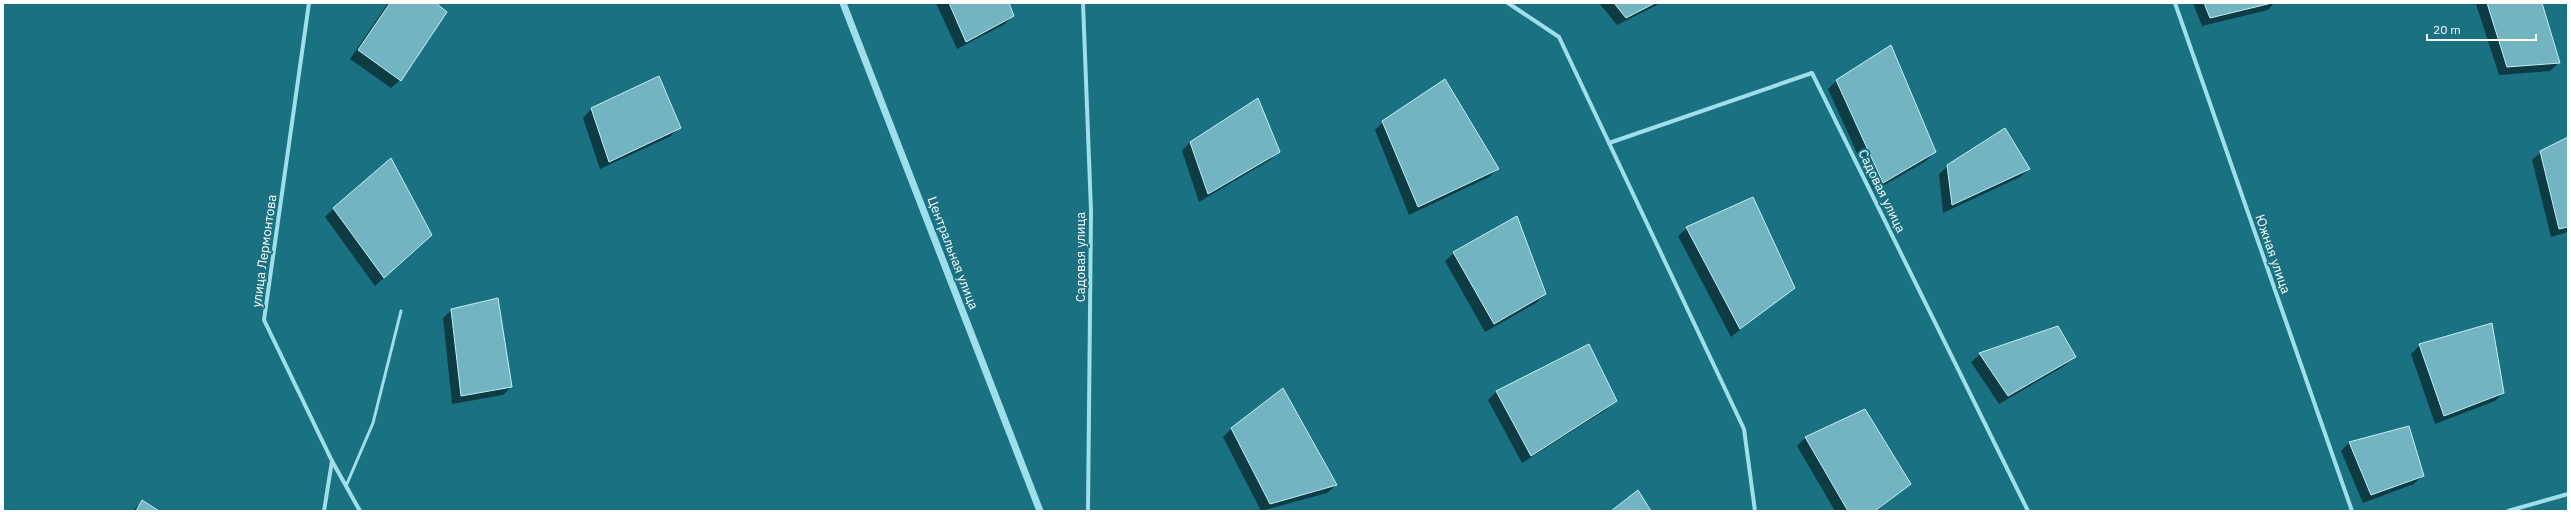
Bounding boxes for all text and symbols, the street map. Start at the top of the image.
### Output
scale bar [2427,16,2536,42]
text: 20 m [2433,22,2461,37]
street label: Садовая улица [1855,147,1910,235]
street label: улица Лермонтова [248,193,280,309]
street label: Центральная улица [924,194,982,312]
street label: Садовая улица [1072,212,1089,302]
street label: Южная улица [2251,212,2295,296]

